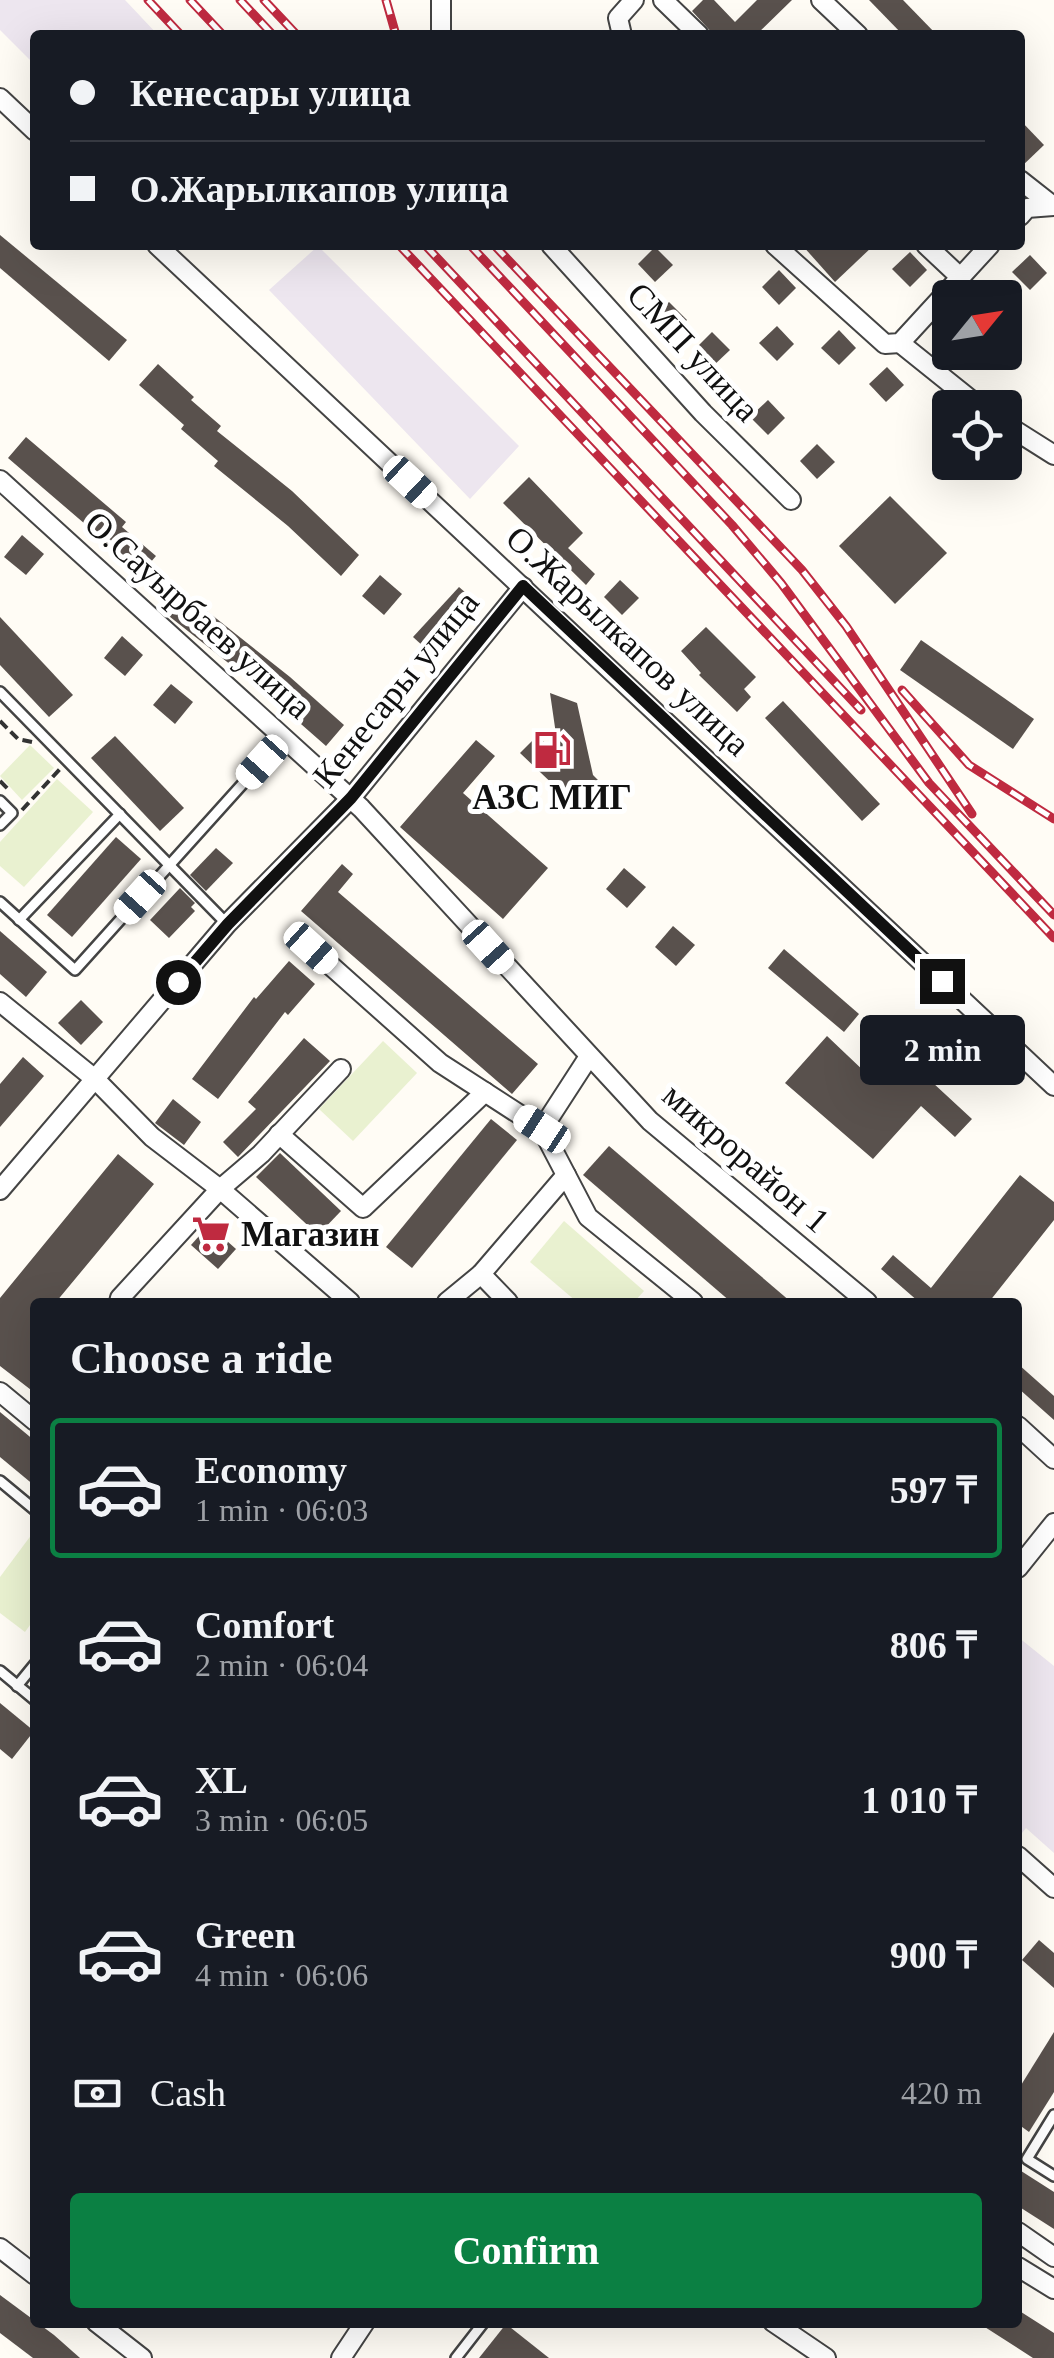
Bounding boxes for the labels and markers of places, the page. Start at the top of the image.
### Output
fuel station icon: АЗС МИГ [531,729,573,771]
place label: АЗС МИГ [472,778,632,817]
supermarket icon: Магазин [190,1213,232,1255]
place label: Магазин [241,1215,379,1254]

